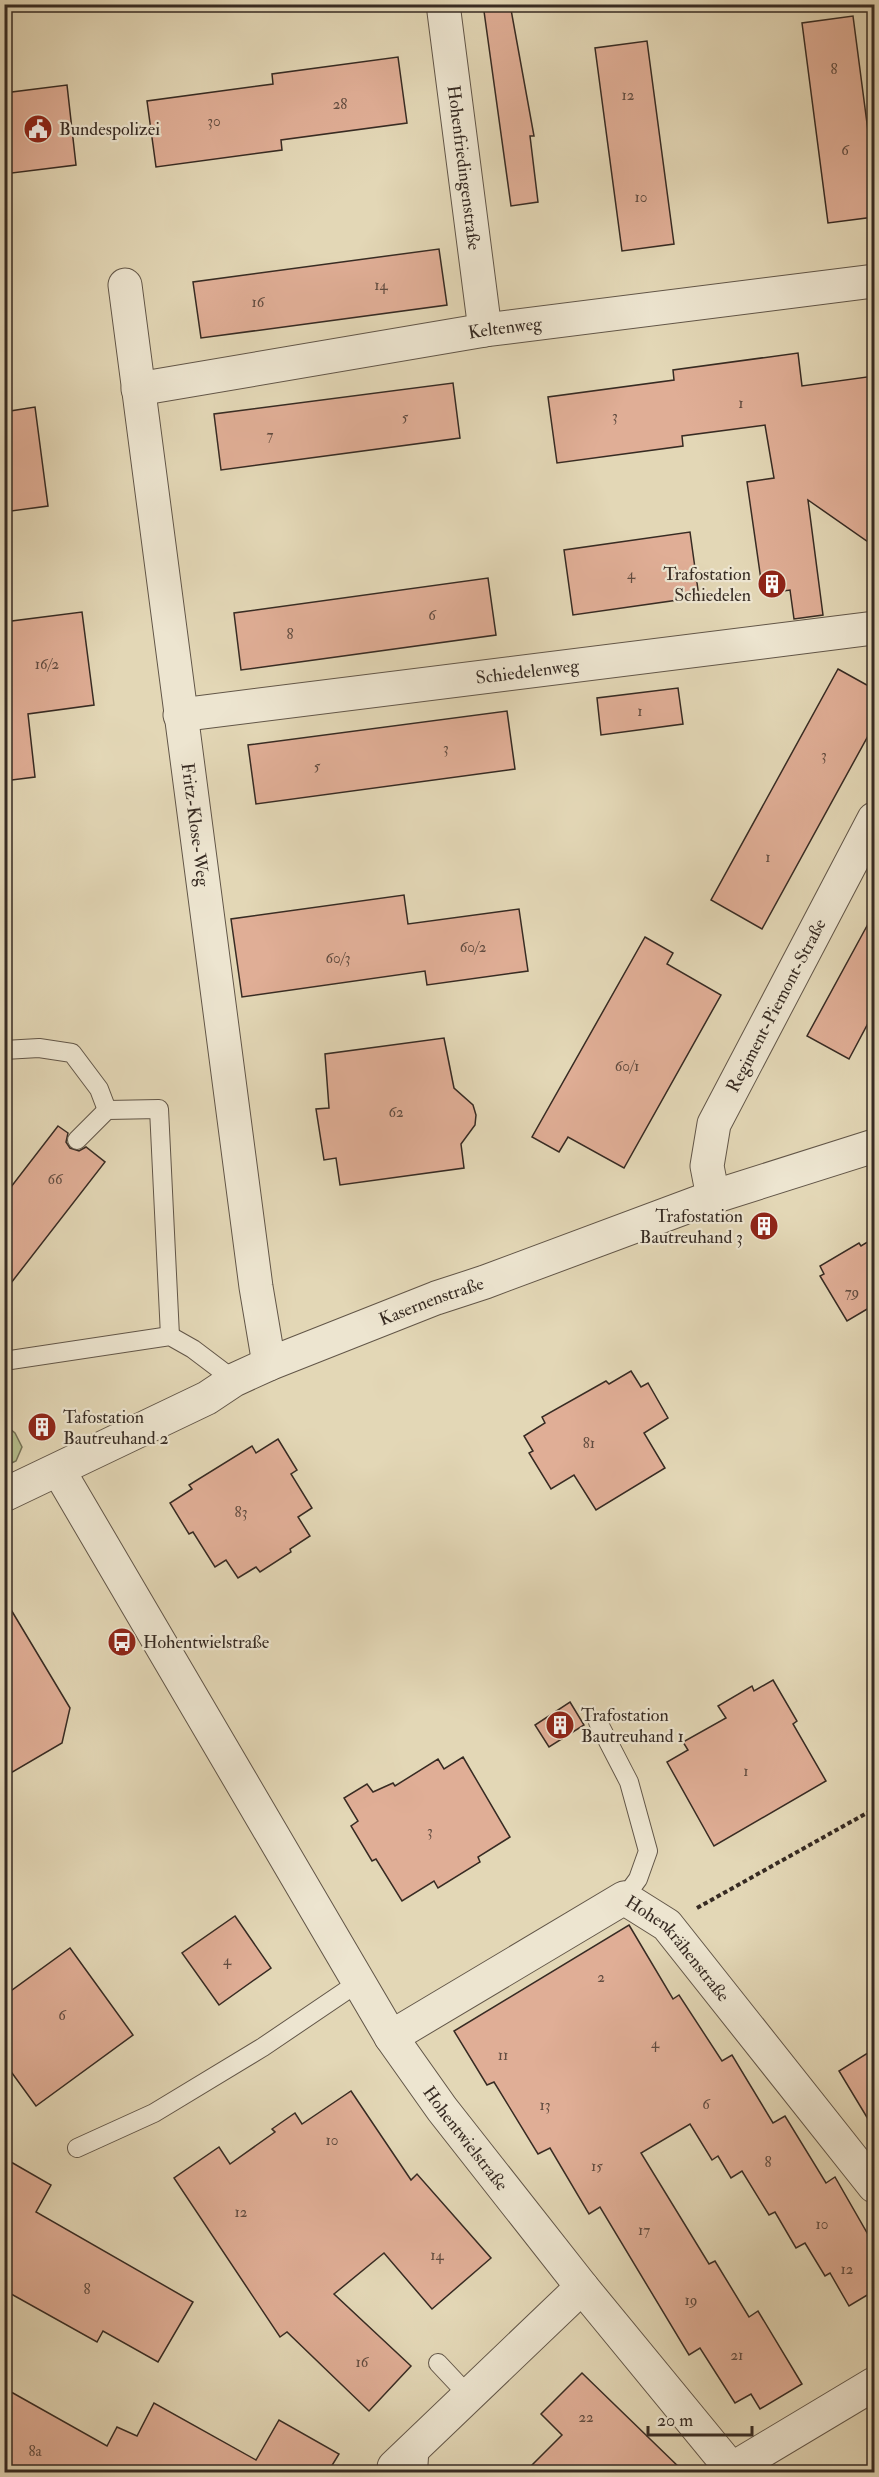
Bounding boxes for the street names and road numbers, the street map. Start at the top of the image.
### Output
street label: Hohenfriedingenstraße [442,84,486,252]
street label: Keltenweg [466,312,544,345]
street label: Schiedelenweg [474,654,581,690]
street label: Fritz-Klose-Weg [176,761,215,889]
street label: Regiment-Piemont-Straße [722,914,832,1097]
street label: Kasernenstraße [376,1272,487,1331]
street label: Hohenkrähenstraße [621,1891,735,2007]
street label: Hohentwielstraße [417,2082,513,2196]

